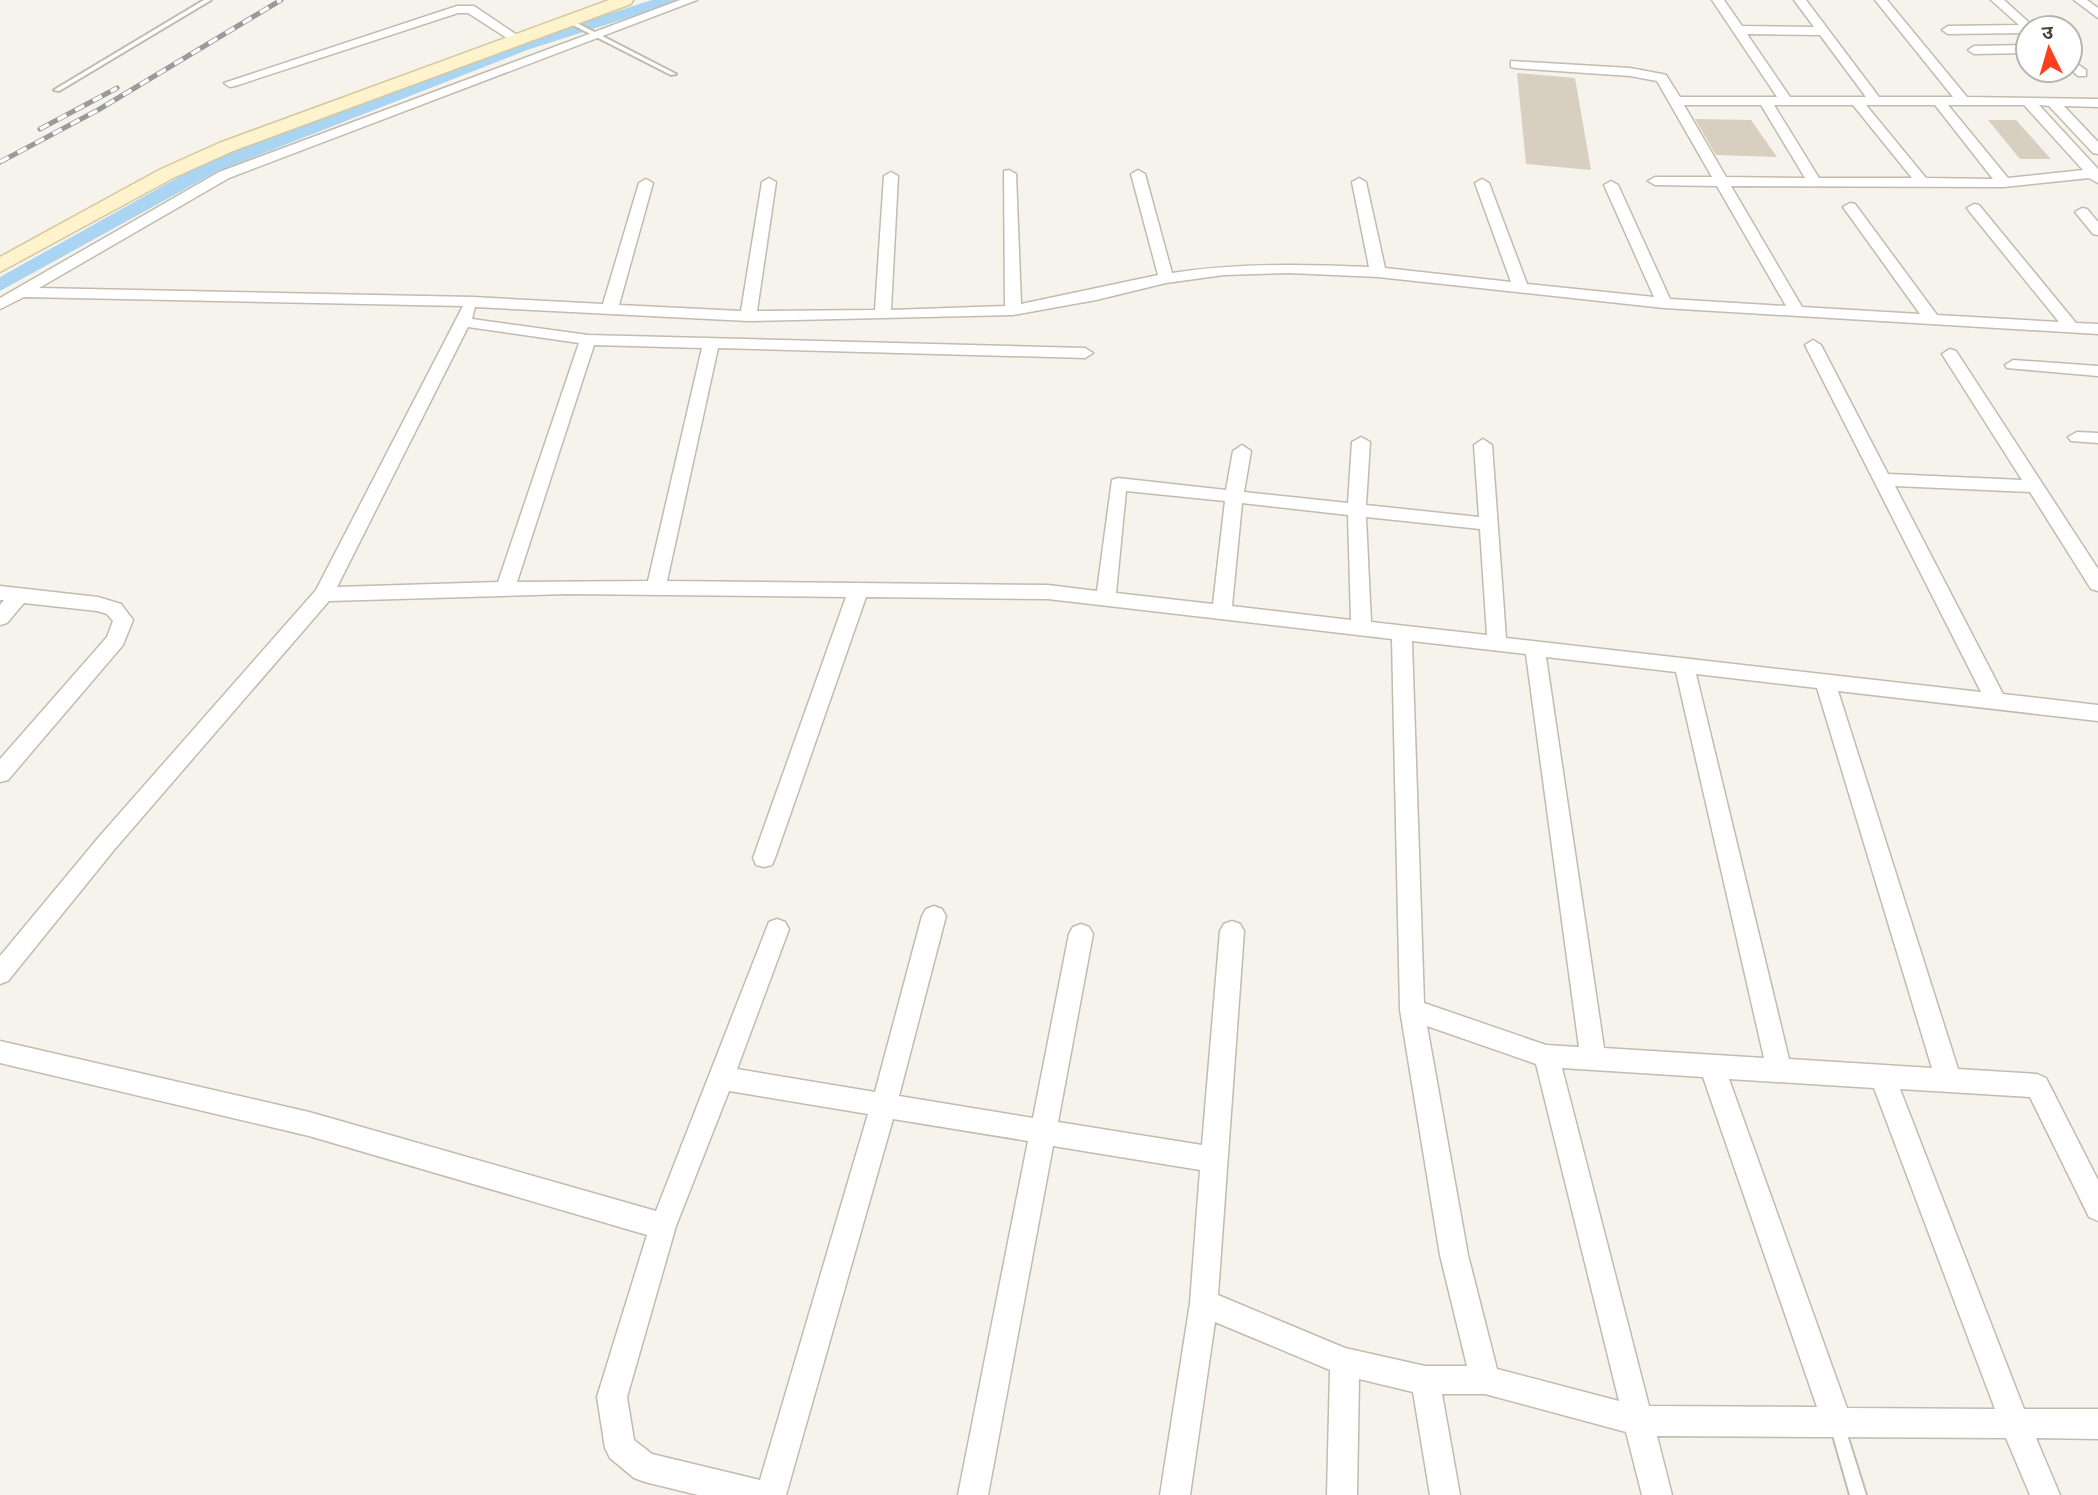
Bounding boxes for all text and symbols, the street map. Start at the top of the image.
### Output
north arrow [2014,14,2084,84]
text: उ [2041,24,2055,44]

